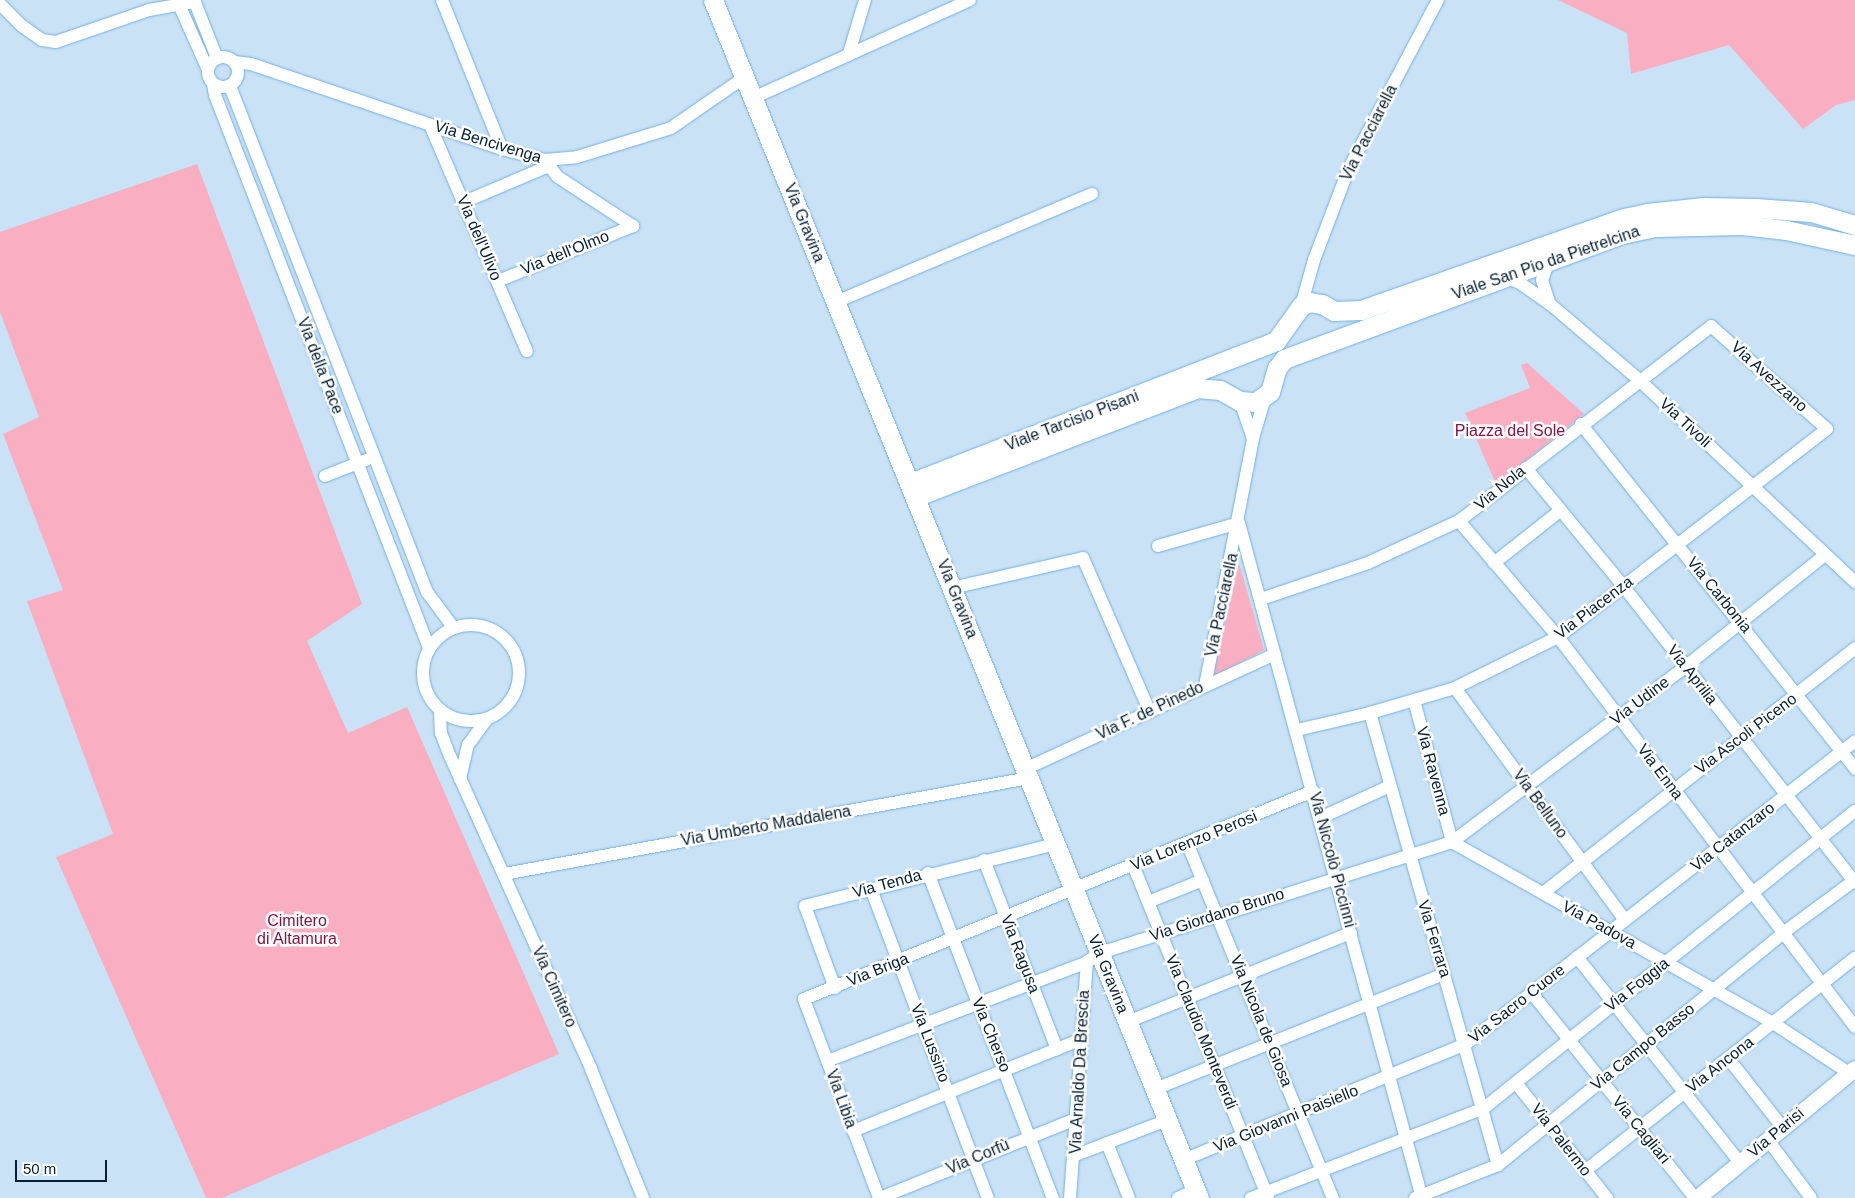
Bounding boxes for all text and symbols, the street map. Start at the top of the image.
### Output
street label: Via Pacciarella [1336,82,1402,184]
street label: Via Bencivenga [432,117,544,167]
street label: Via Gravina [779,181,829,265]
street label: Via dell'Ulivo [452,192,506,284]
street label: Viale San Pio da Pietrelcina [1450,222,1642,304]
street label: Via dell'Olmo [518,227,612,279]
street label: Via della Pace [293,315,347,417]
street label: Via Avezzano [1726,337,1812,417]
street label: Viale Tarcisio Pisani [1002,387,1142,455]
street label: Via Tivoli [1655,394,1715,452]
park label: Piazza del Sole [1455,421,1565,441]
street label: Via Nola [1471,462,1529,514]
street label: Via Pacciarella [1202,551,1242,659]
street label: Via Carbonia [1683,553,1755,637]
street label: Via Gravina [932,557,982,641]
street label: Via Piacenza [1551,572,1637,644]
street label: Via Aprilia [1662,641,1722,709]
street label: Via Udine [1607,673,1673,729]
street label: Via F. de Pinedo [1093,678,1207,744]
street label: Via Ascoli Piceno [1691,689,1801,779]
street label: Via Ravenna [1412,724,1454,818]
street label: Via Enna [1633,740,1687,804]
street label: Via Belluno [1509,766,1571,842]
street label: Via Niccolò Piccinni [1305,790,1359,930]
street label: Via Catanzaro [1687,798,1779,876]
street label: Via Umberto Maddalena [680,802,852,850]
street label: Via Lorenzo Perosi [1128,807,1260,875]
street label: Via Tenda [850,866,924,902]
street label: Via Giordano Bruno [1147,884,1287,946]
street label: Via Padova [1559,897,1639,953]
street label: Via Ferrara [1413,898,1455,980]
park label: Cimitero di Altamura [257,911,337,949]
street label: Via Ragusa [996,912,1044,996]
street label: Via Gravina [1083,932,1133,1016]
street label: Via Cimitero [528,943,580,1031]
street label: Via Briga [844,949,912,991]
street label: Via Claudio Monteverdi [1161,952,1241,1112]
street label: Via Nicola de Giosa [1226,952,1296,1090]
street label: Via Foggia [1601,954,1673,1016]
street label: Via Sacro Cuore [1465,960,1569,1048]
street label: Via Arnaldo Da Brescia [1066,989,1094,1155]
street label: Via Cherso [967,995,1015,1075]
street label: Via Campo Basso [1587,999,1699,1095]
street label: Via Lussino [906,1001,954,1085]
street label: Via Ancona [1682,1032,1758,1098]
street label: Via Libia [822,1067,860,1131]
street label: Via Giovanni Paisiello [1211,1081,1361,1157]
street label: Via Cagliari [1608,1092,1674,1168]
street label: Via Palermo [1527,1100,1595,1180]
street label: Via Parisi [1744,1104,1808,1162]
street label: Via Corfù [944,1135,1012,1179]
scale bar [18,1150,110,1182]
text: 50 m [23,1160,56,1177]

